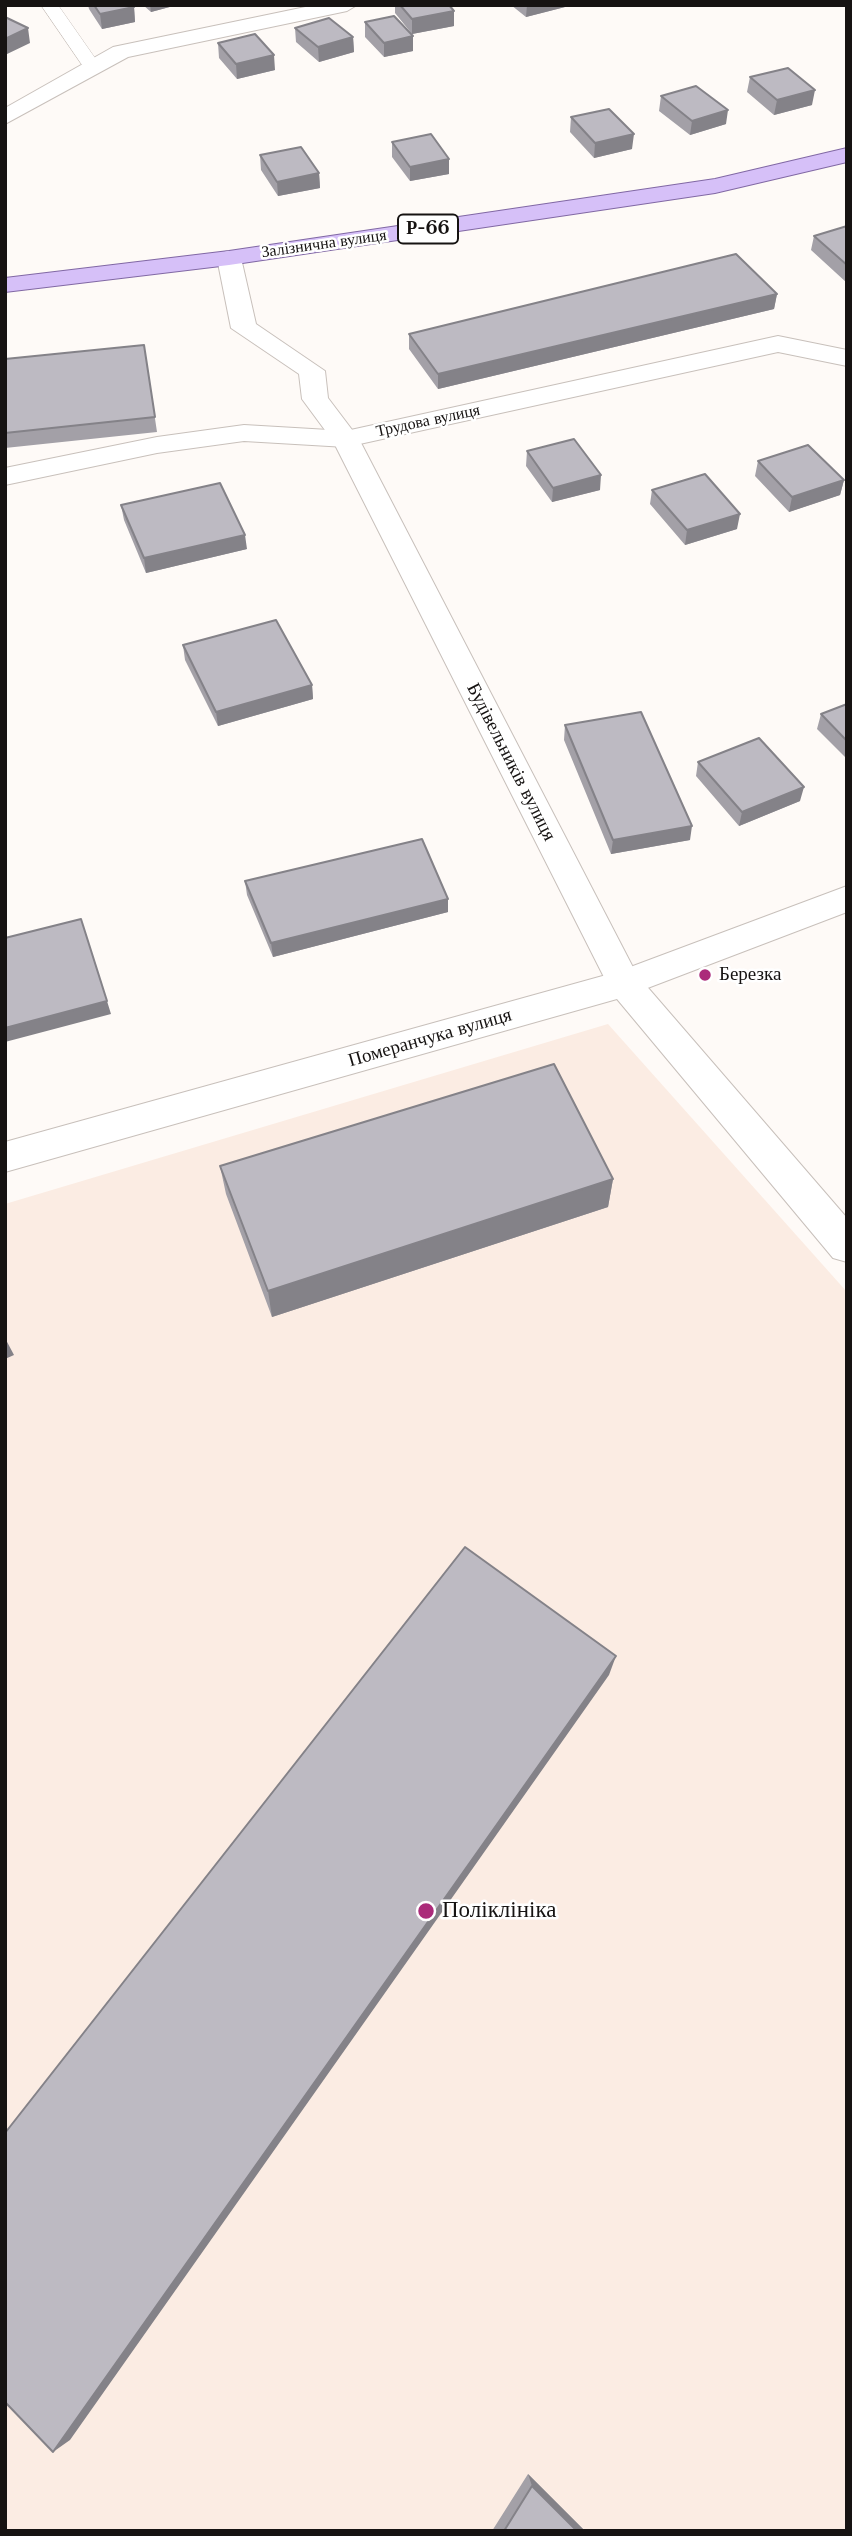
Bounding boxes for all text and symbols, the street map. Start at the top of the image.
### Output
road number: Р-66 [398,214,458,244]
street label: Залізнична вулиця [260,226,388,262]
street label: Трудова вулиця [374,401,482,441]
street label: Будівельників вулиця [461,679,561,845]
place label: Березка [719,964,781,986]
marker: Березка [697,967,713,983]
street label: Померанчука вулиця [346,1004,514,1072]
place label: Поліклініка [442,1897,556,1925]
marker: Поліклініка [416,1901,436,1921]

